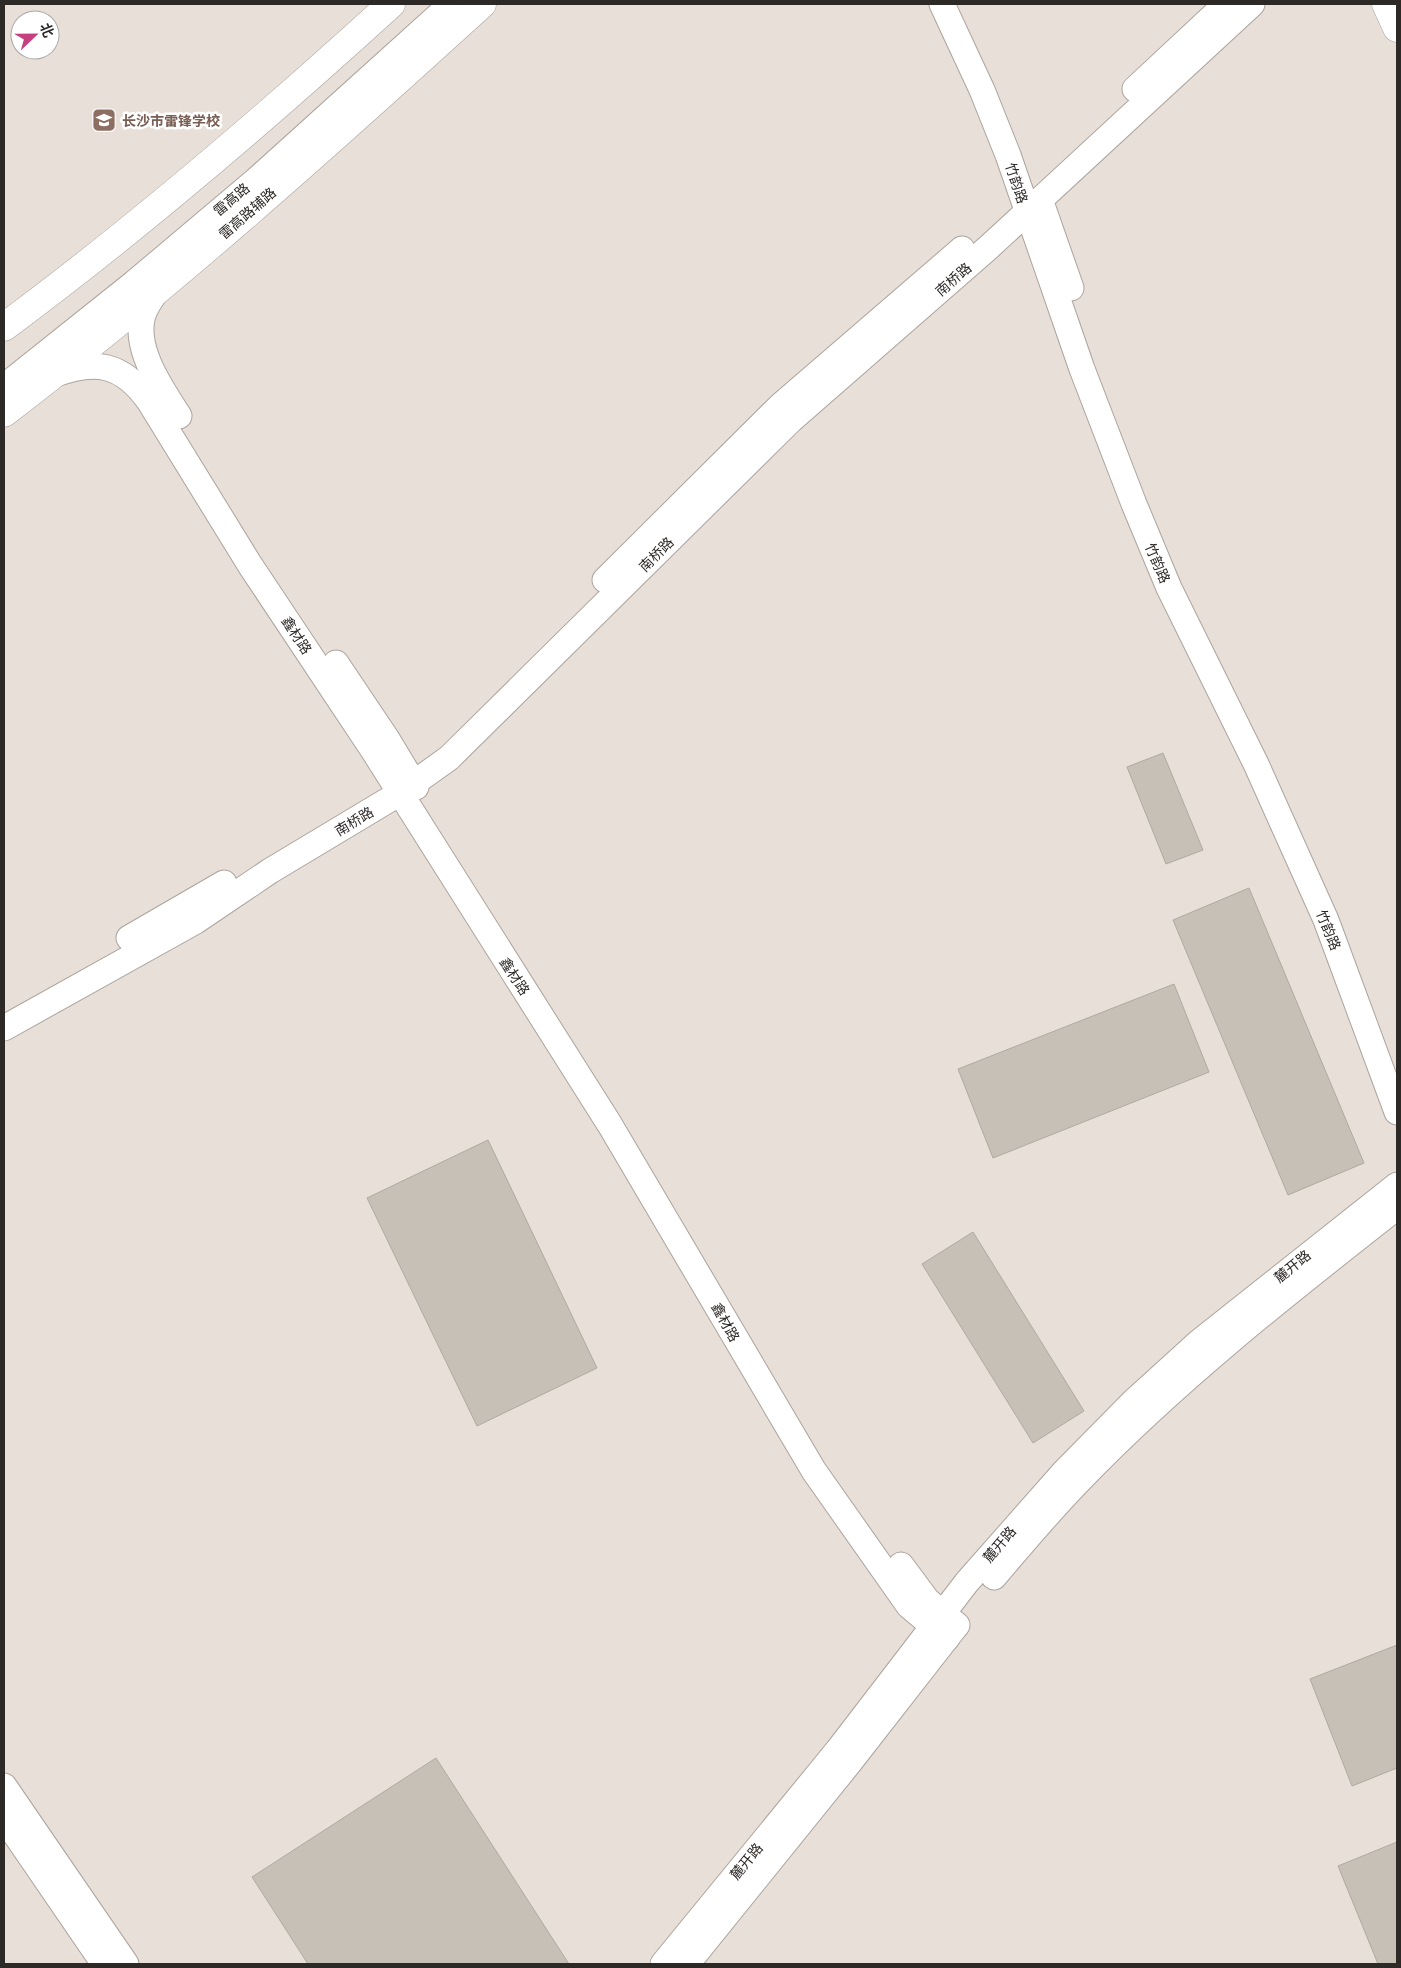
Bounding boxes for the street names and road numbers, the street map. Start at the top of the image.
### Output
street label: 竹韵路 [1002,160,1032,206]
street label: 雷高路 [209,179,253,219]
street label: 雷高路辅路 [215,184,279,242]
street label: 南桥路 [932,259,974,299]
street label: 南桥路 [635,533,677,575]
street label: 竹韵路 [1142,540,1174,586]
street label: 鑫材路 [278,613,316,657]
street label: 南桥路 [332,803,376,839]
street label: 竹韵路 [1313,907,1345,953]
street label: 鑫材路 [496,954,534,998]
street label: 麓开路 [1270,1246,1314,1286]
street label: 鑫材路 [708,1300,744,1344]
street label: 麓开路 [979,1522,1019,1566]
street label: 麓开路 [726,1839,766,1883]

